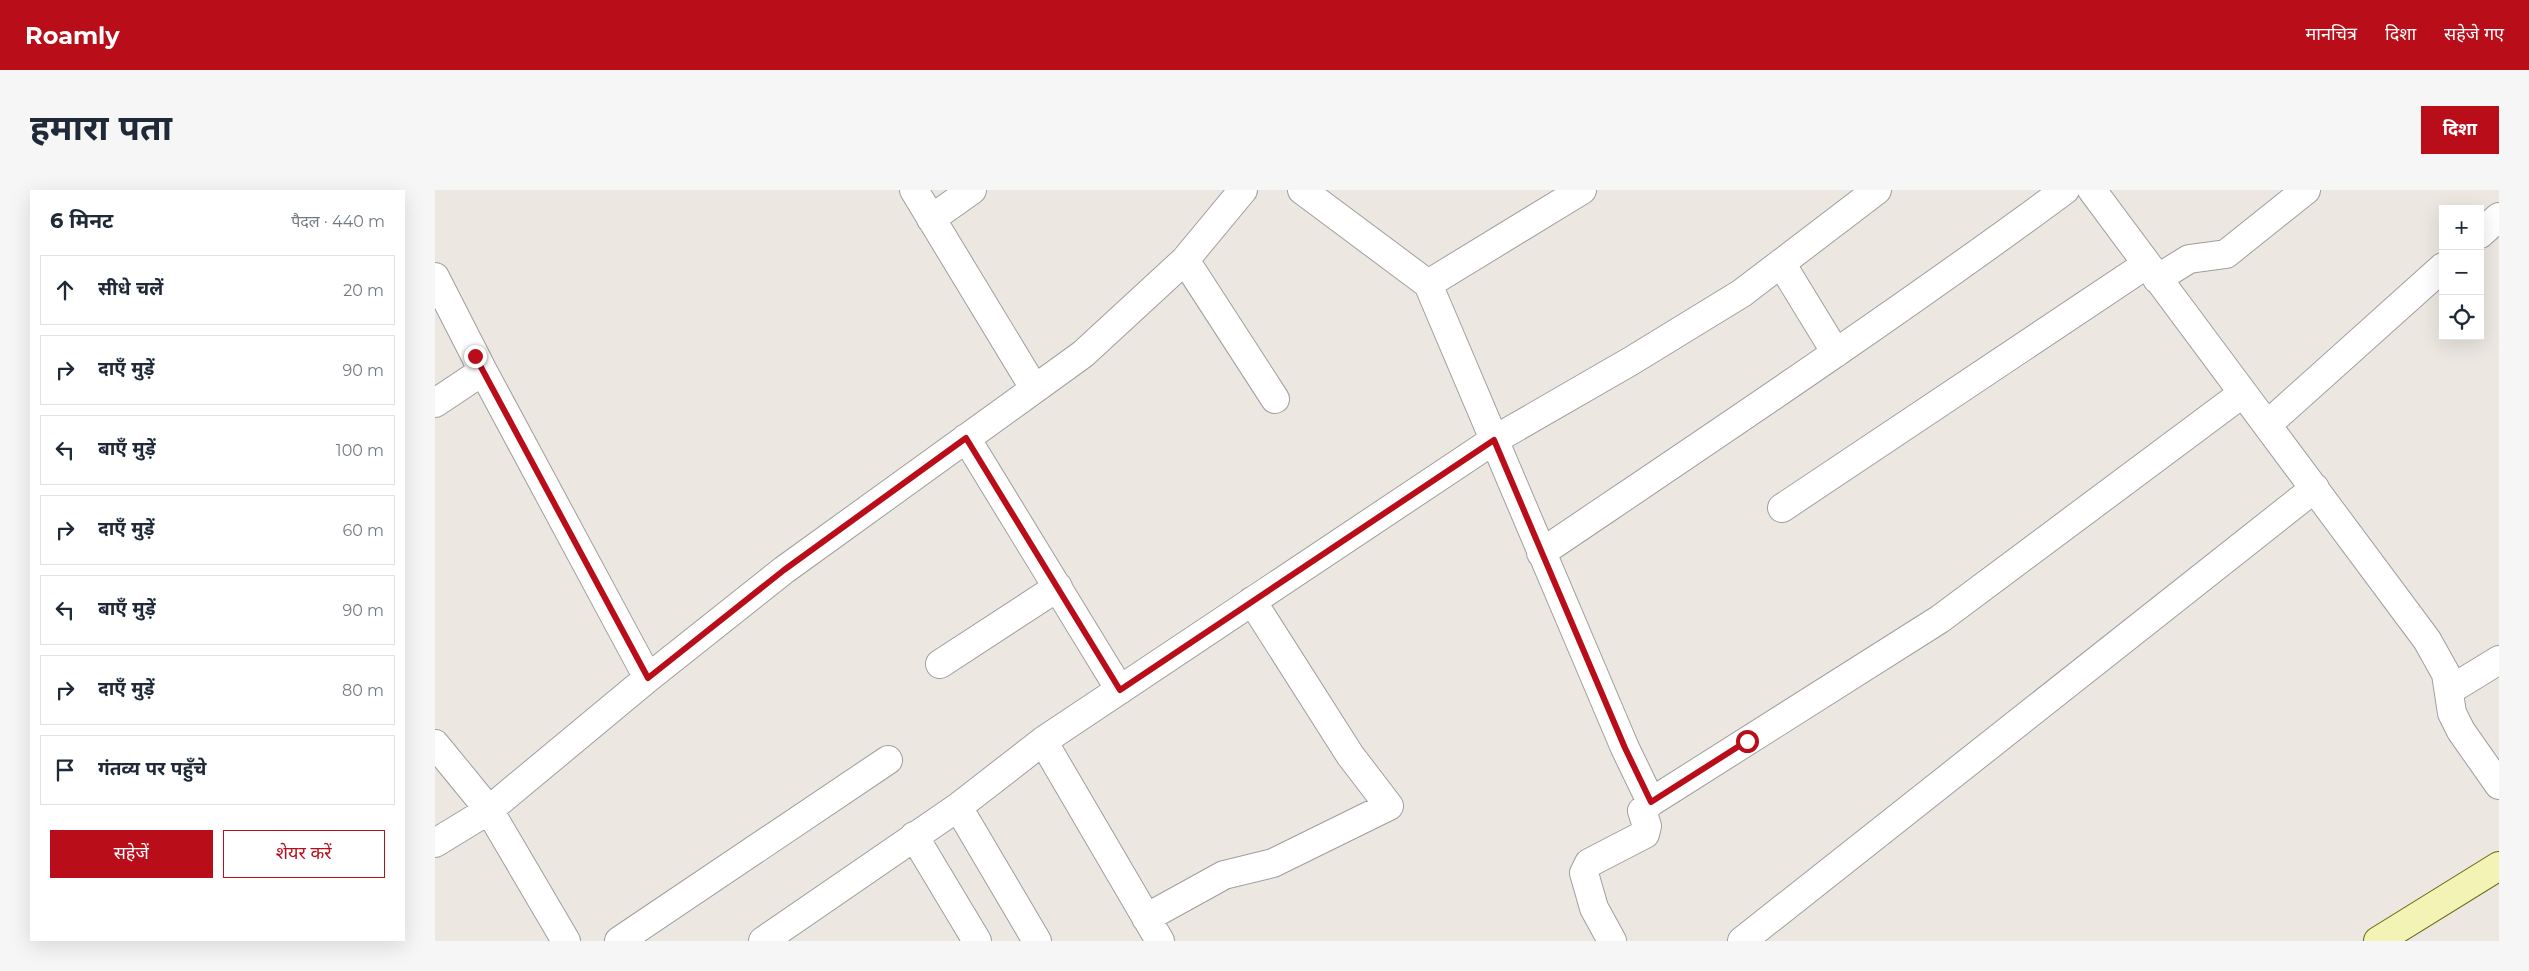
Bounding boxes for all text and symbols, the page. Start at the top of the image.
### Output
text: Roamly [25,21,120,50]
text: मानचित्र [2306,23,2357,45]
text: दिशा [2385,23,2416,45]
text: सहेजे गए [2444,23,2504,45]
text: हमारा पता [30,106,172,149]
button: दिशा [2421,106,2499,154]
map controls [2439,205,2484,340]
button: + [2439,205,2484,250]
text: 6 मिनट [50,208,113,233]
text: पैदल · 440 m [291,212,385,231]
button: − [2439,250,2484,295]
icon: ahead [51,276,79,304]
text: सीधे चलें [98,277,163,300]
text: 20 m [343,281,384,300]
button: locate [2439,295,2484,340]
route end [464,345,487,368]
icon: right [51,356,79,384]
text: दाएँ मुड़ें [98,357,154,380]
text: 90 m [342,361,384,380]
icon: left [51,436,79,464]
text: बाएँ मुड़ें [98,437,155,460]
text: 100 m [336,441,384,460]
icon: right [51,516,79,544]
text: दाएँ मुड़ें [98,517,154,540]
text: 60 m [342,521,384,540]
icon: left [51,596,79,624]
text: बाएँ मुड़ें [98,597,155,620]
text: 90 m [342,601,384,620]
icon: right [51,676,79,704]
text: दाएँ मुड़ें [98,677,154,700]
text: 80 m [342,681,384,700]
route start [1736,730,1759,753]
icon: arrive [51,756,79,784]
text: गंतव्य पर पहुँचे [98,757,206,780]
button: सहेजें [50,830,213,878]
button: शेयर करें [223,830,385,878]

